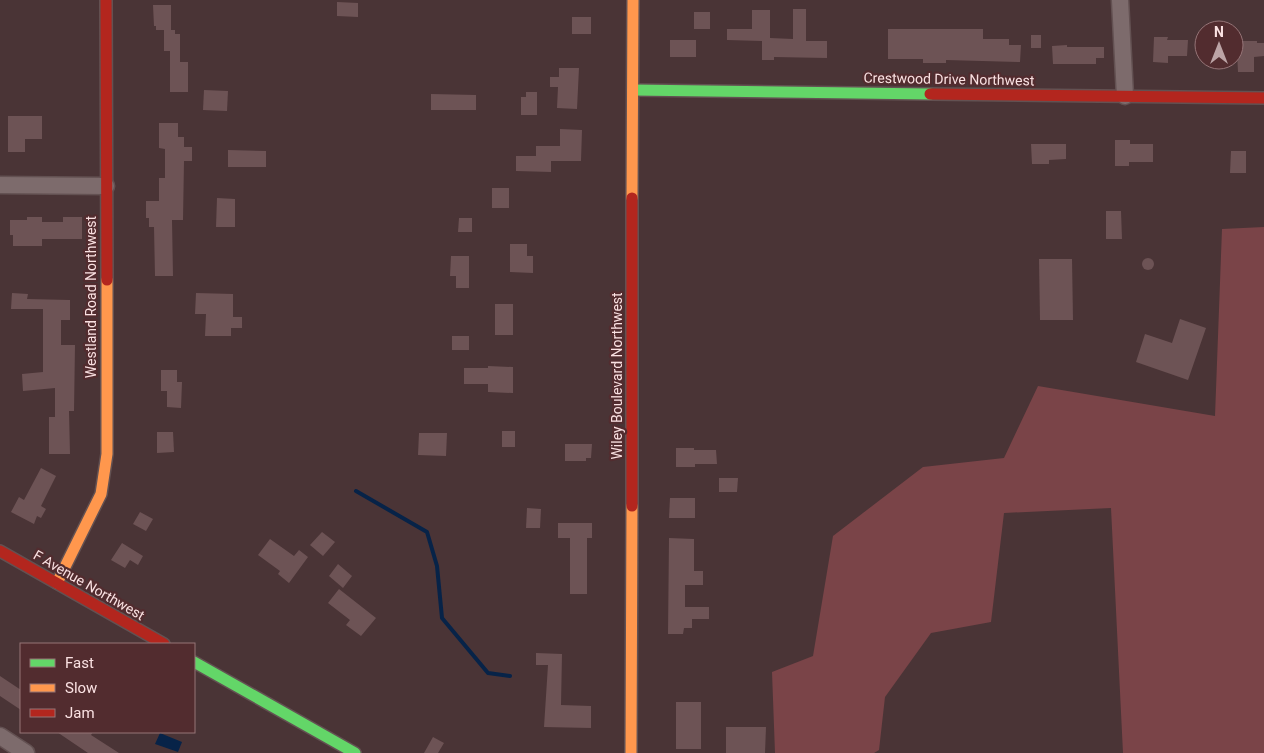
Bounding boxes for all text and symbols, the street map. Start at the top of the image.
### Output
north arrow [1194,20,1244,70]
text: N [1214,24,1224,40]
street label: Crestwood Drive Northwest [863,70,1035,88]
street label: Westland Road Northwest [83,215,99,378]
street label: Wiley Boulevard Northwest [609,292,625,460]
street label: F Avenue Northwest [31,547,148,624]
legend [20,643,195,733]
text: Fast [65,654,94,672]
text: Slow [65,679,97,697]
text: Jam [65,704,95,722]

